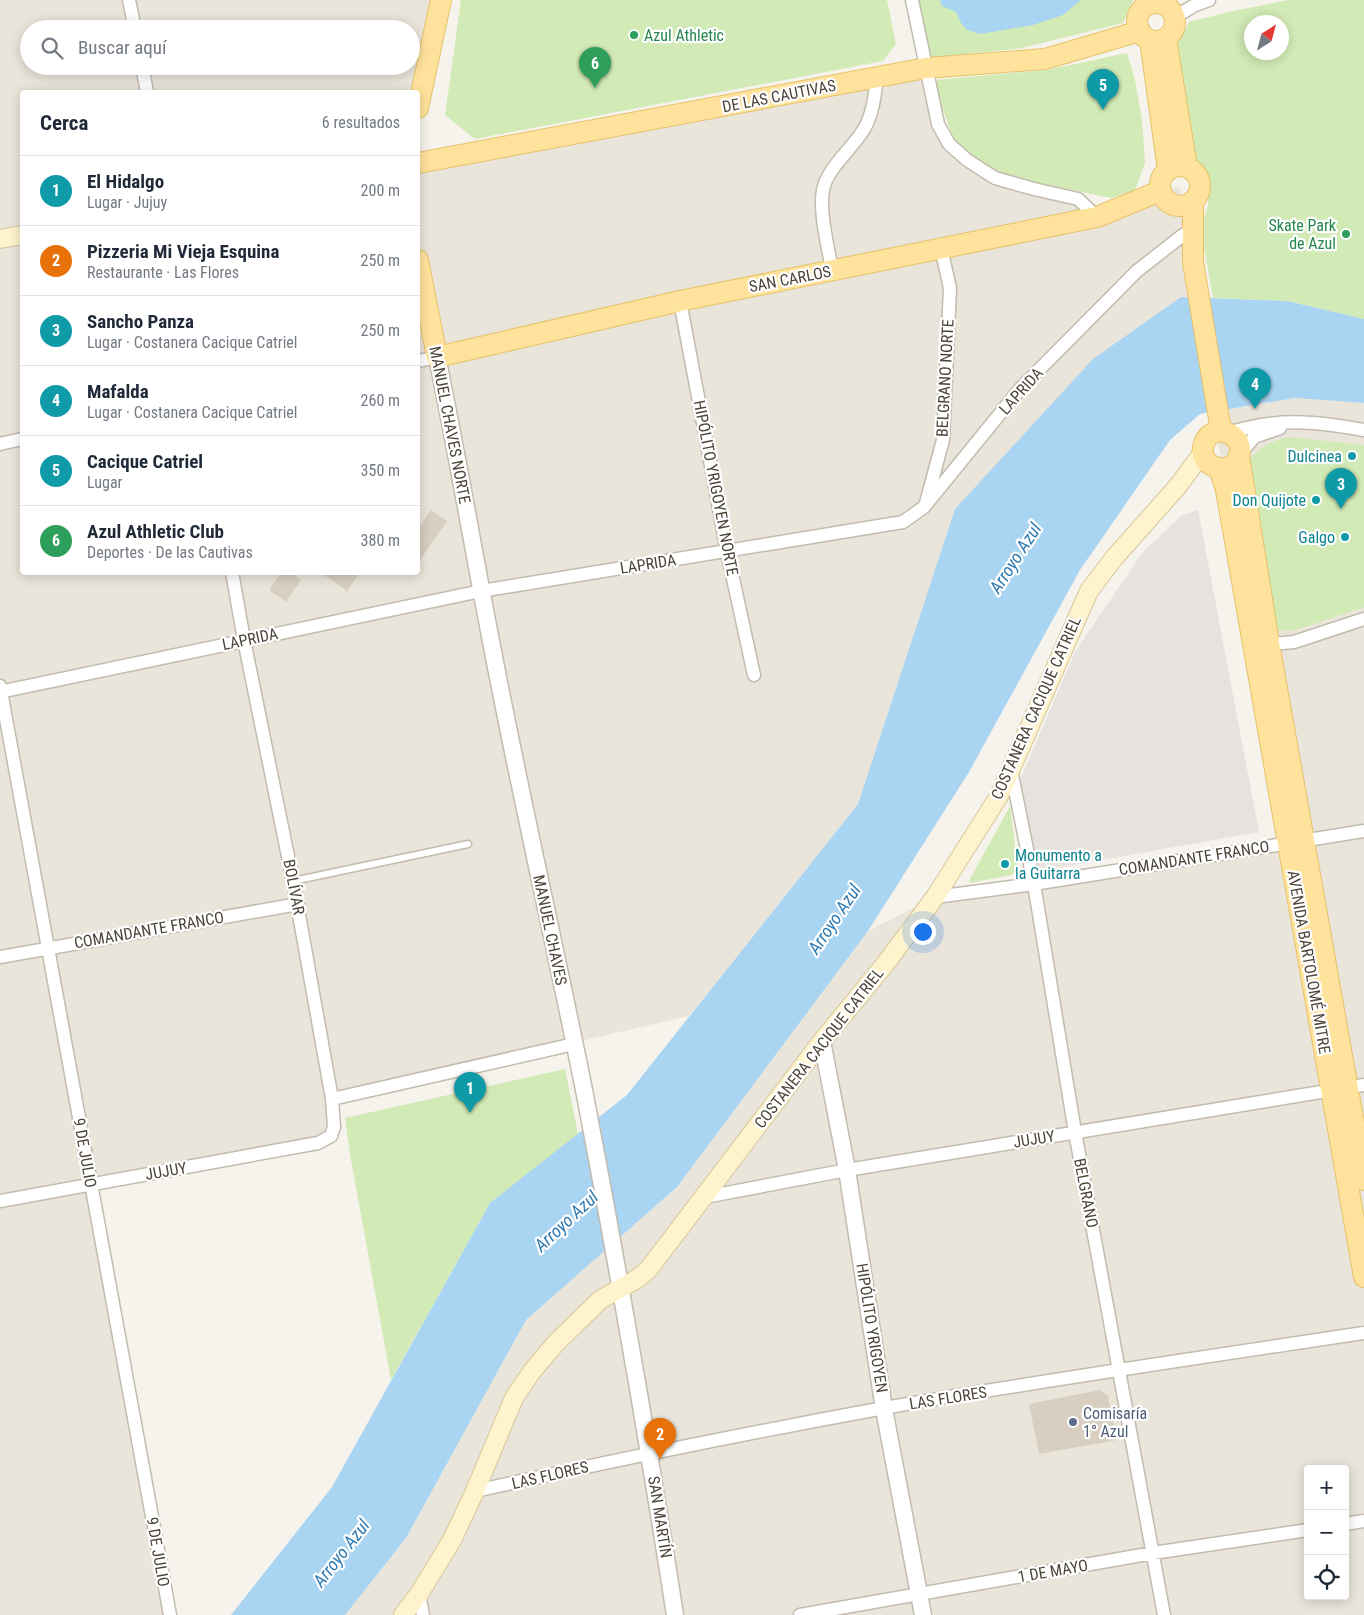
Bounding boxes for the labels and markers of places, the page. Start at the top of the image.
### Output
place label: Azul Athletic [644,26,724,45]
marker: Azul Athletic [628,29,640,41]
pin: 6 [579,47,611,88]
pin: 5 [1087,69,1119,110]
place label: Skate Park de Azul [1268,216,1337,253]
marker: Skate Park de Azul [1340,228,1352,240]
pin: 4 [1239,368,1271,409]
place label: Dulcinea [1287,447,1342,466]
marker: Dulcinea [1346,450,1358,462]
pin: 3 [1325,468,1357,509]
place label: Don Quijote [1233,491,1306,510]
marker: Don Quijote [1310,494,1322,506]
place label: Galgo [1298,528,1335,547]
marker: Galgo [1339,531,1351,543]
place label: Monumento a la Guitarra [1015,846,1102,883]
marker: Monumento a la Guitarra [999,858,1011,870]
pin: 1 [454,1072,486,1113]
place label: Comisaría 1° Azul [1083,1404,1147,1441]
marker: Comisaría 1° Azul [1067,1416,1079,1428]
pin: 2 [644,1418,676,1459]

